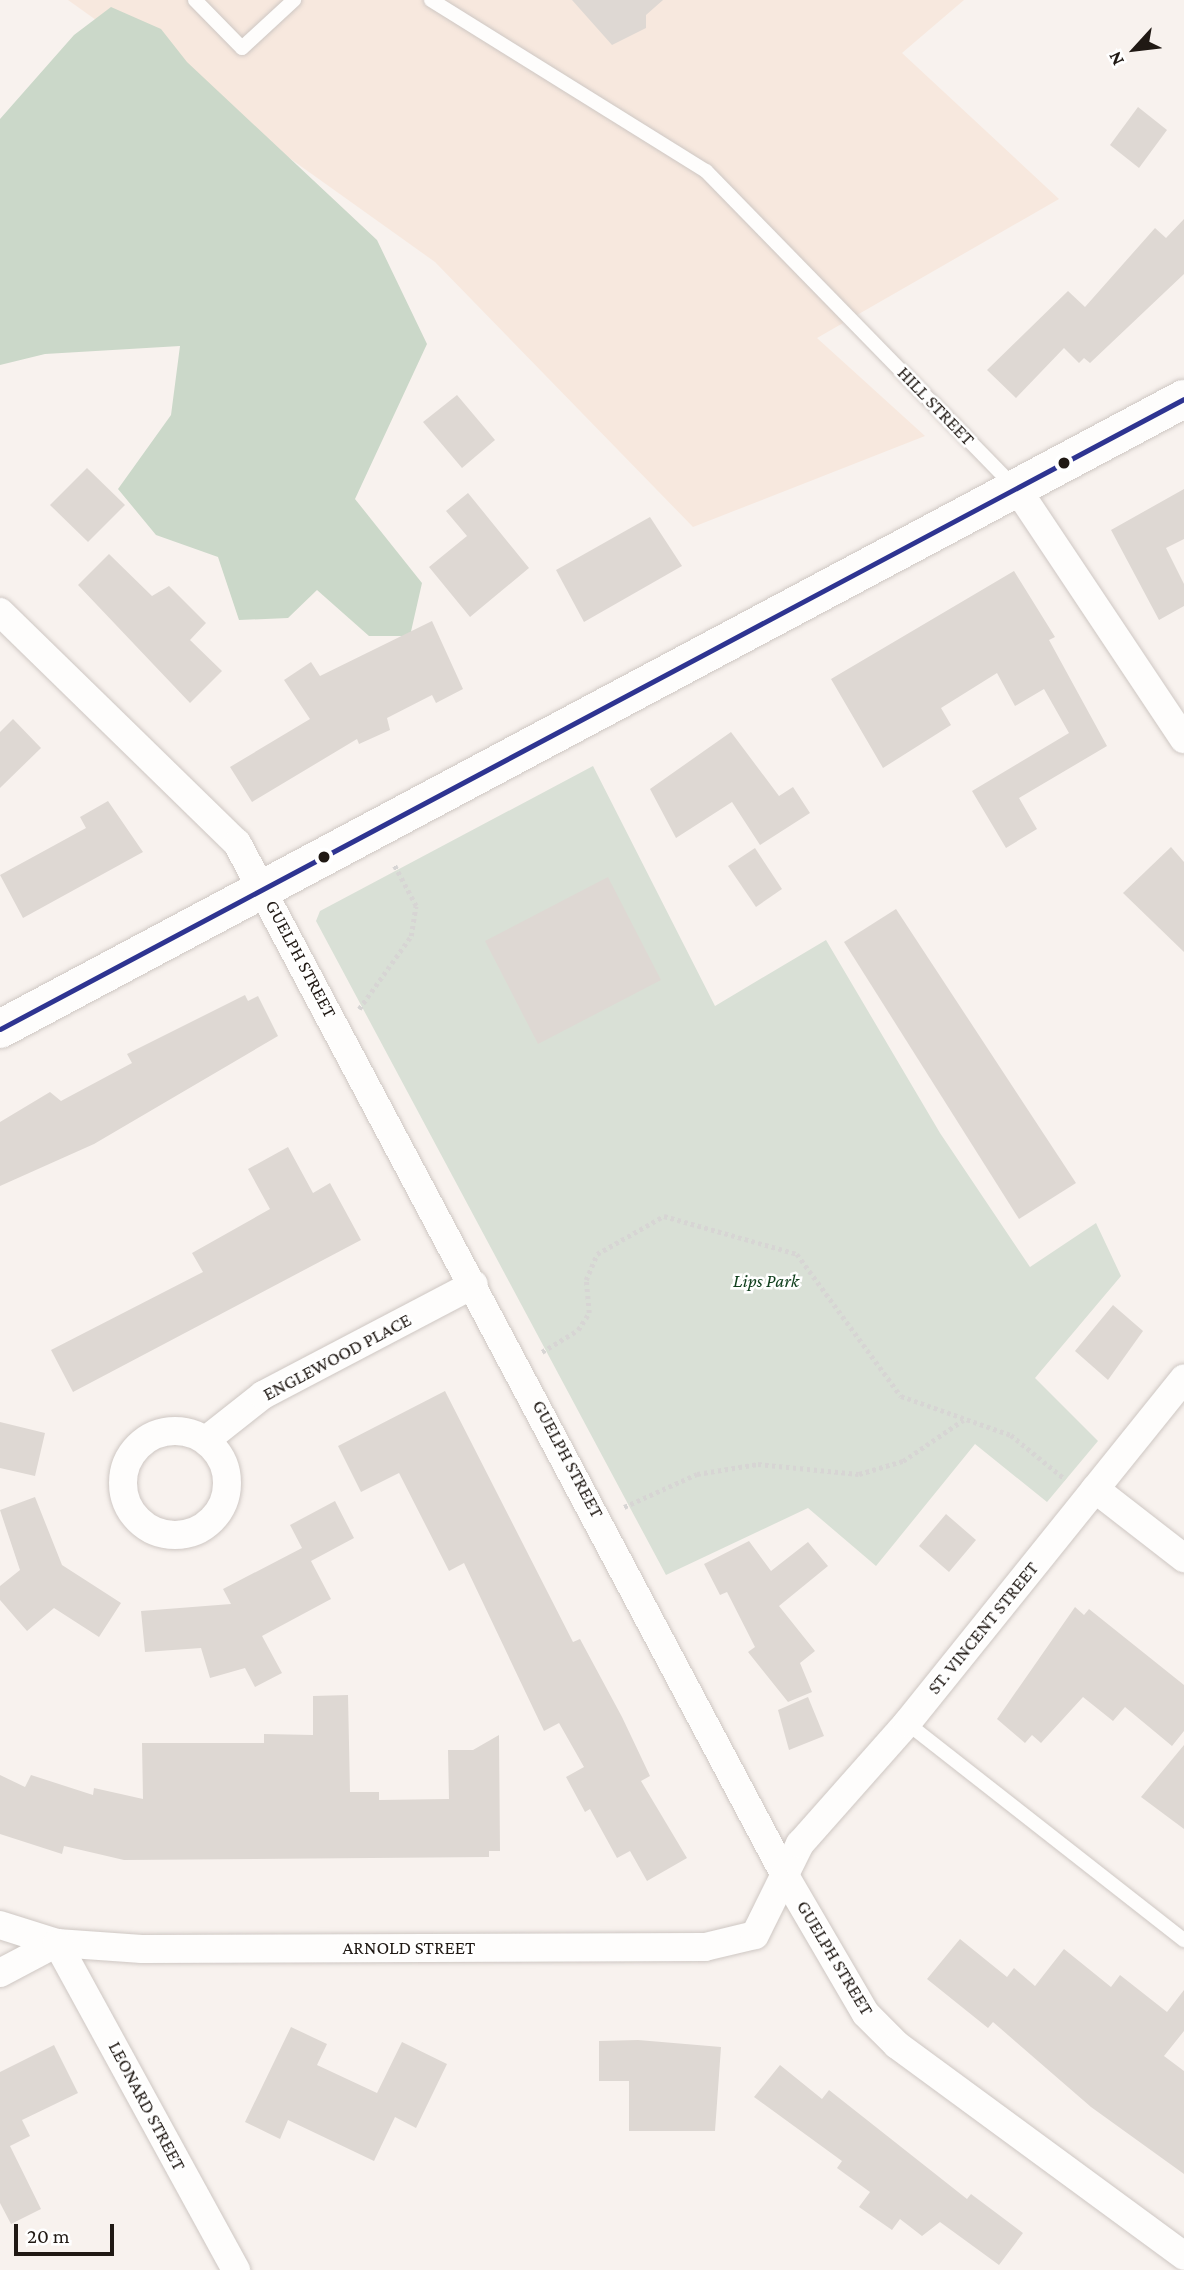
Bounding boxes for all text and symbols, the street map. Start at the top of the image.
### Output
north arrow [1100,14,1170,84]
text: N [1104,48,1128,69]
street label: HILL STREET [893,362,979,450]
unlabelled marker [1057,456,1071,470]
unlabelled marker [317,850,331,864]
street label: GUELPH STREET [260,896,342,1022]
park label: Lips Park [733,1270,799,1292]
street label: ENGLEWOOD PLACE [259,1308,415,1406]
street label: GUELPH STREET [527,1396,609,1522]
street label: ST. VINCENT STREET [923,1557,1043,1699]
street label: GUELPH STREET [792,1896,878,2020]
street label: ARNOLD STREET [343,1937,475,1959]
street label: LEONARD STREET [103,2038,191,2174]
scale bar [18,2210,117,2254]
text: 20 m [27,2224,70,2248]

